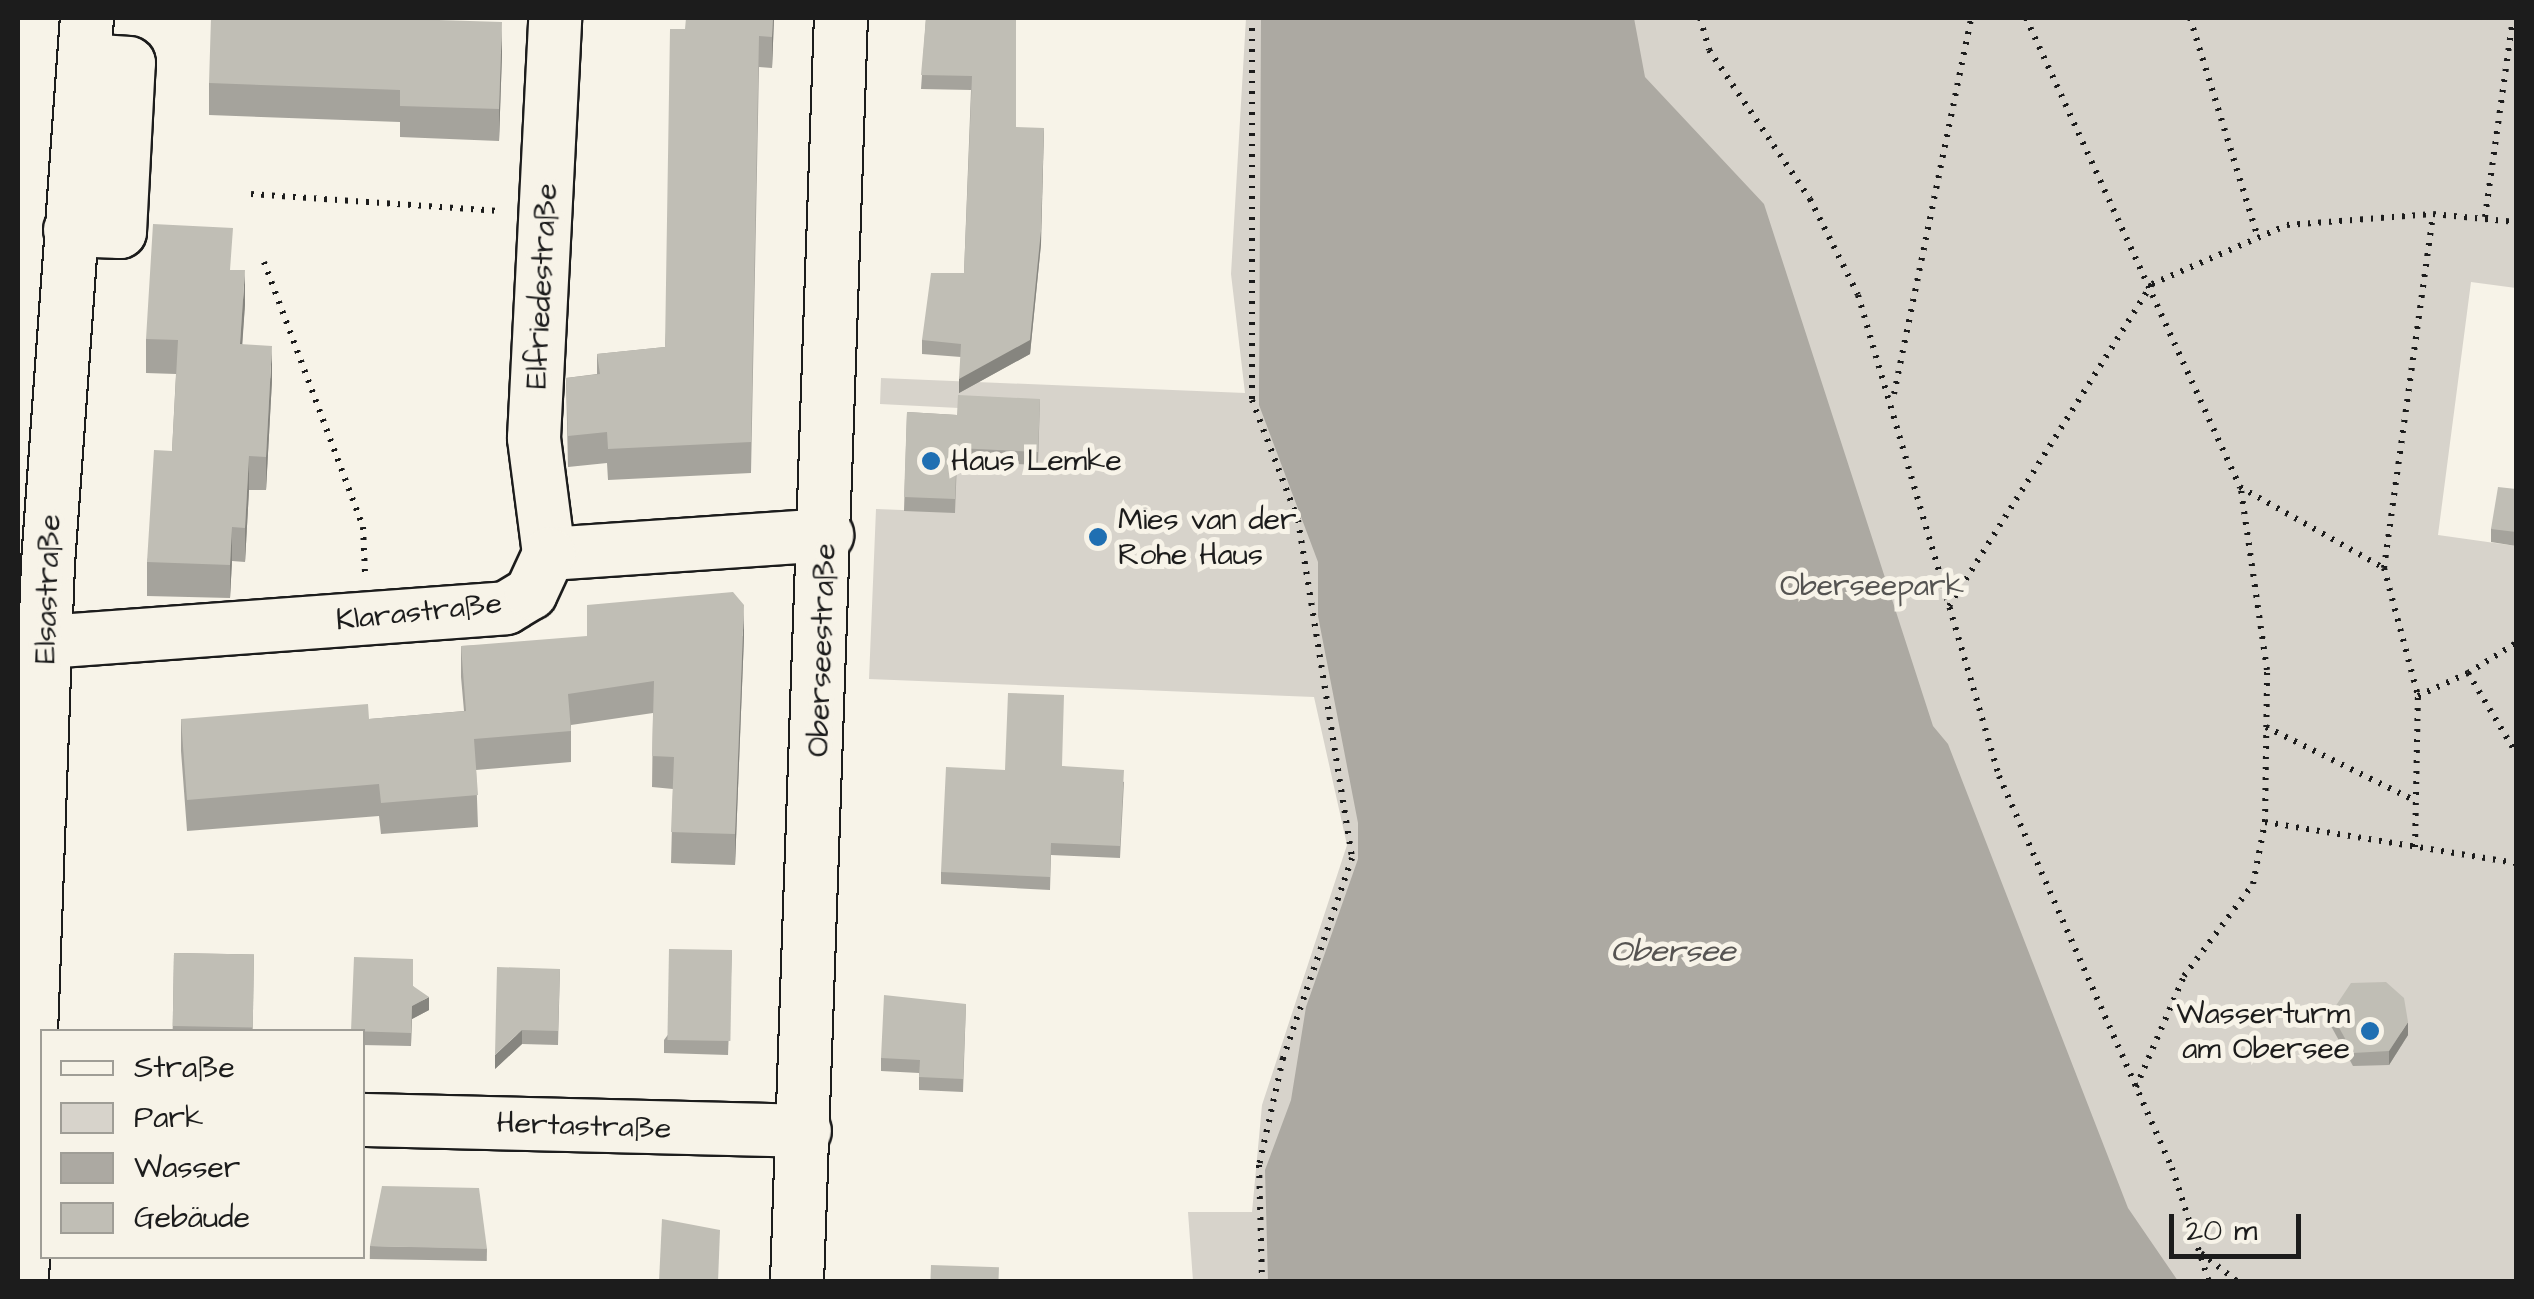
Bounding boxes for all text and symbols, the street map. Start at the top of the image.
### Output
street label: Elfriedestraße [519,182,565,390]
place label: Haus Lemke [951,443,1122,479]
marker: Haus Lemke [920,450,942,472]
place label: Mies van der Rohe Haus [1118,502,1297,572]
street label: Elsastraße [27,514,69,664]
marker: Mies van der Rohe Haus [1087,526,1109,548]
street label: Oberseestraße [800,543,844,757]
park label: Oberseepark [1780,568,1964,604]
street label: Klarastraße [334,585,504,639]
water label: Obersee [1610,933,1736,971]
place label: Wasserturm am Obersee [2176,996,2350,1066]
marker: Wasserturm am Obersee [2359,1020,2381,1042]
legend [40,1029,365,1259]
text: Straße [134,1047,235,1089]
text: Park [134,1097,203,1139]
street label: Hertastraße [496,1105,672,1147]
text: Wasser [134,1147,240,1189]
scale bar [2174,1194,2306,1256]
text: Gebäude [134,1197,250,1239]
text: 20 m [2186,1210,2257,1252]

